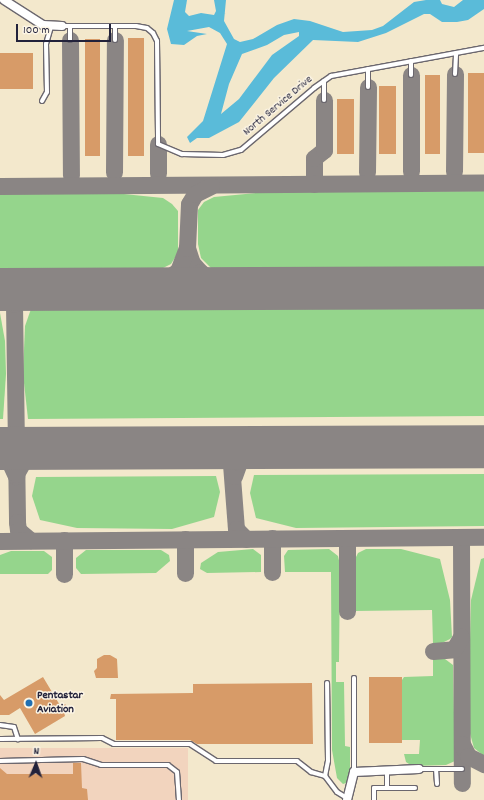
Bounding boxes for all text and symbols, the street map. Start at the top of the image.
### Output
scale bar [18,16,113,42]
text: 100 m [23,22,50,39]
street label: North Service Drive [240,73,316,139]
place label: Pentastar Aviation [37,689,83,717]
marker: Pentastar Aviation [24,698,34,708]
north arrow [16,744,56,784]
text: N [33,744,39,760]

